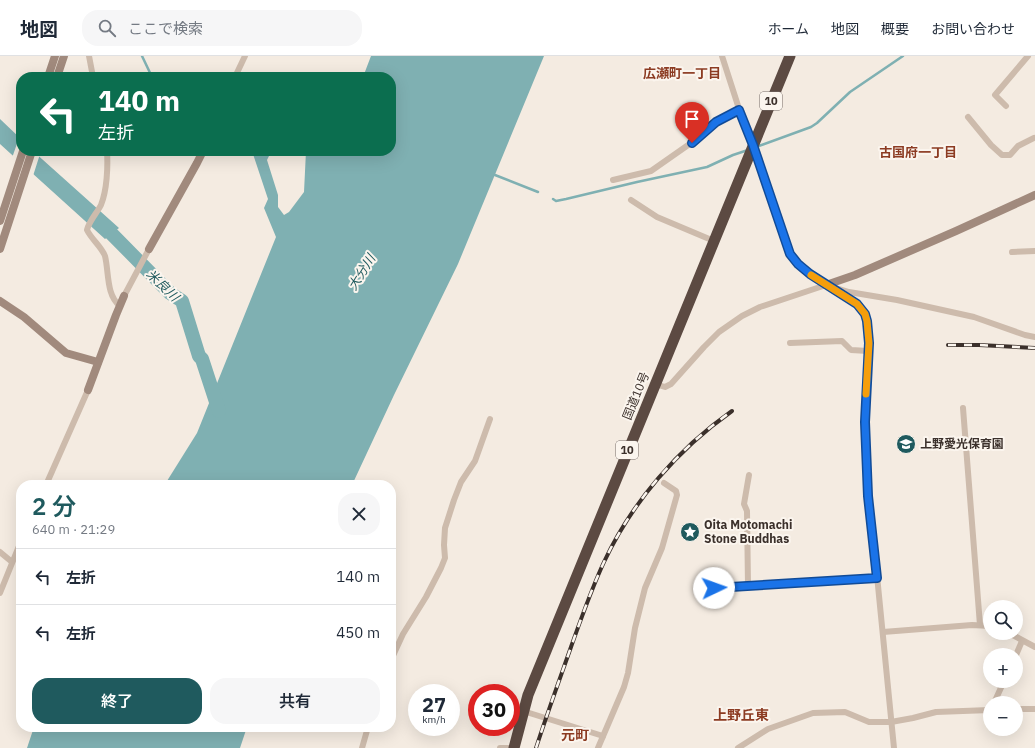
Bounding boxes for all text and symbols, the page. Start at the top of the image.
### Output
search box [82,10,362,46]
text: 地図 [20,17,58,41]
icon: search [96,17,118,39]
text: ここで検索 [128,19,203,38]
text: ホーム [767,20,809,38]
text: 地図 [831,20,859,38]
text: 概要 [881,20,909,38]
text: お問い合わせ [931,20,1015,38]
district label: 広瀬町一丁目 [643,65,721,82]
text: 140 m [98,82,180,119]
icon: left [32,88,84,140]
road number: 10 [760,92,782,110]
pin [675,102,709,143]
icon: arrive [681,108,703,130]
text: 左折 [98,121,134,144]
district label: 古国府一丁目 [879,144,957,161]
water label: 大分川 [344,250,380,293]
water label: 米良川 [143,266,184,306]
street label: 国道10号 [619,370,652,422]
school or university icon: 上野愛光保育園 [895,433,917,455]
place label: 上野愛光保育園 [920,436,1004,451]
road number: 10 [616,441,638,459]
text: 2 分 [32,490,76,522]
button: close [338,493,380,535]
place label: Oita Motomachi Stone Buddhas [704,517,792,546]
text: 640 m · 21:29 [32,521,115,538]
place icon: Oita Motomachi Stone Buddhas [679,521,701,543]
icon: left [32,566,54,588]
text: 140 m [336,567,380,586]
position arrow [693,567,735,609]
text: 左折 [66,568,96,587]
map controls [983,600,1023,736]
button: search [983,600,1023,640]
icon: left [32,622,54,644]
text: 450 m [336,623,380,642]
text: 左折 [66,624,96,643]
button: + [983,648,1023,688]
button: 終了 [32,678,202,724]
button: 共有 [210,678,380,724]
speed limit sign: 30 [468,684,520,736]
text: 27 [422,691,446,718]
button: − [983,696,1023,736]
district label: 上野丘東 [713,706,769,724]
text: km/h [422,713,446,726]
district label: 元町 [561,726,589,744]

